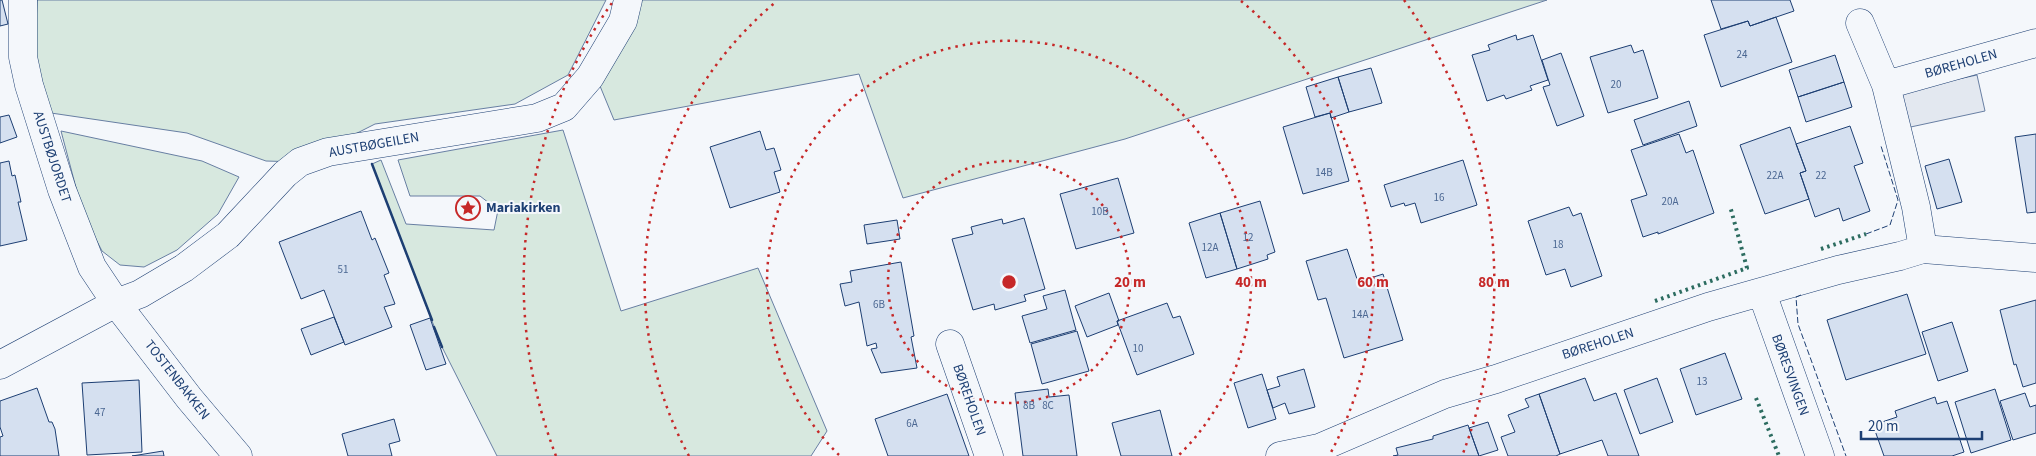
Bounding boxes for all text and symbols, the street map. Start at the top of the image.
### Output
street label: BØREHOLEN [1922,44,2000,84]
house number: 24 [1737,47,1748,62]
house number: 20 [1611,77,1621,92]
street label: AUSTBØJORDET [28,109,76,206]
street label: AUSTBØGEILEN [327,127,421,163]
house number: 14B [1315,165,1333,180]
house number: 22A [1767,168,1783,183]
house number: 22 [1816,168,1826,183]
house number: 16 [1434,190,1445,205]
house number: 20A [1662,194,1678,209]
place icon: Mariakirken [455,195,481,221]
place label: Mariakirken [486,198,561,218]
house number: 10B [1091,204,1109,219]
house number: 12 [1243,230,1253,245]
house number: 18 [1553,237,1564,252]
house number: 12A [1202,240,1218,255]
house number: 51 [338,262,348,277]
text: 20 m [1114,272,1146,293]
text: 40 m [1235,272,1267,293]
text: 60 m [1357,272,1389,293]
text: 80 m [1478,272,1510,293]
centre of rings [1000,273,1018,291]
house number: 6B [873,297,885,312]
house number: 14A [1352,307,1368,322]
street label: BØREHOLEN [1559,323,1637,365]
street label: BØRESVINGEN [1766,331,1814,419]
street label: TOSTENBAKKEN [140,336,214,424]
house number: 10 [1133,341,1143,356]
street label: BØREHOLEN [947,362,991,438]
house number: 13 [1697,374,1707,389]
house number: 8B [1023,398,1035,413]
house number: 8C [1042,398,1054,413]
house number: 47 [95,405,105,420]
scale bar [1861,408,1982,440]
house number: 6A [906,416,918,431]
text: 20 m [1868,416,1898,437]

